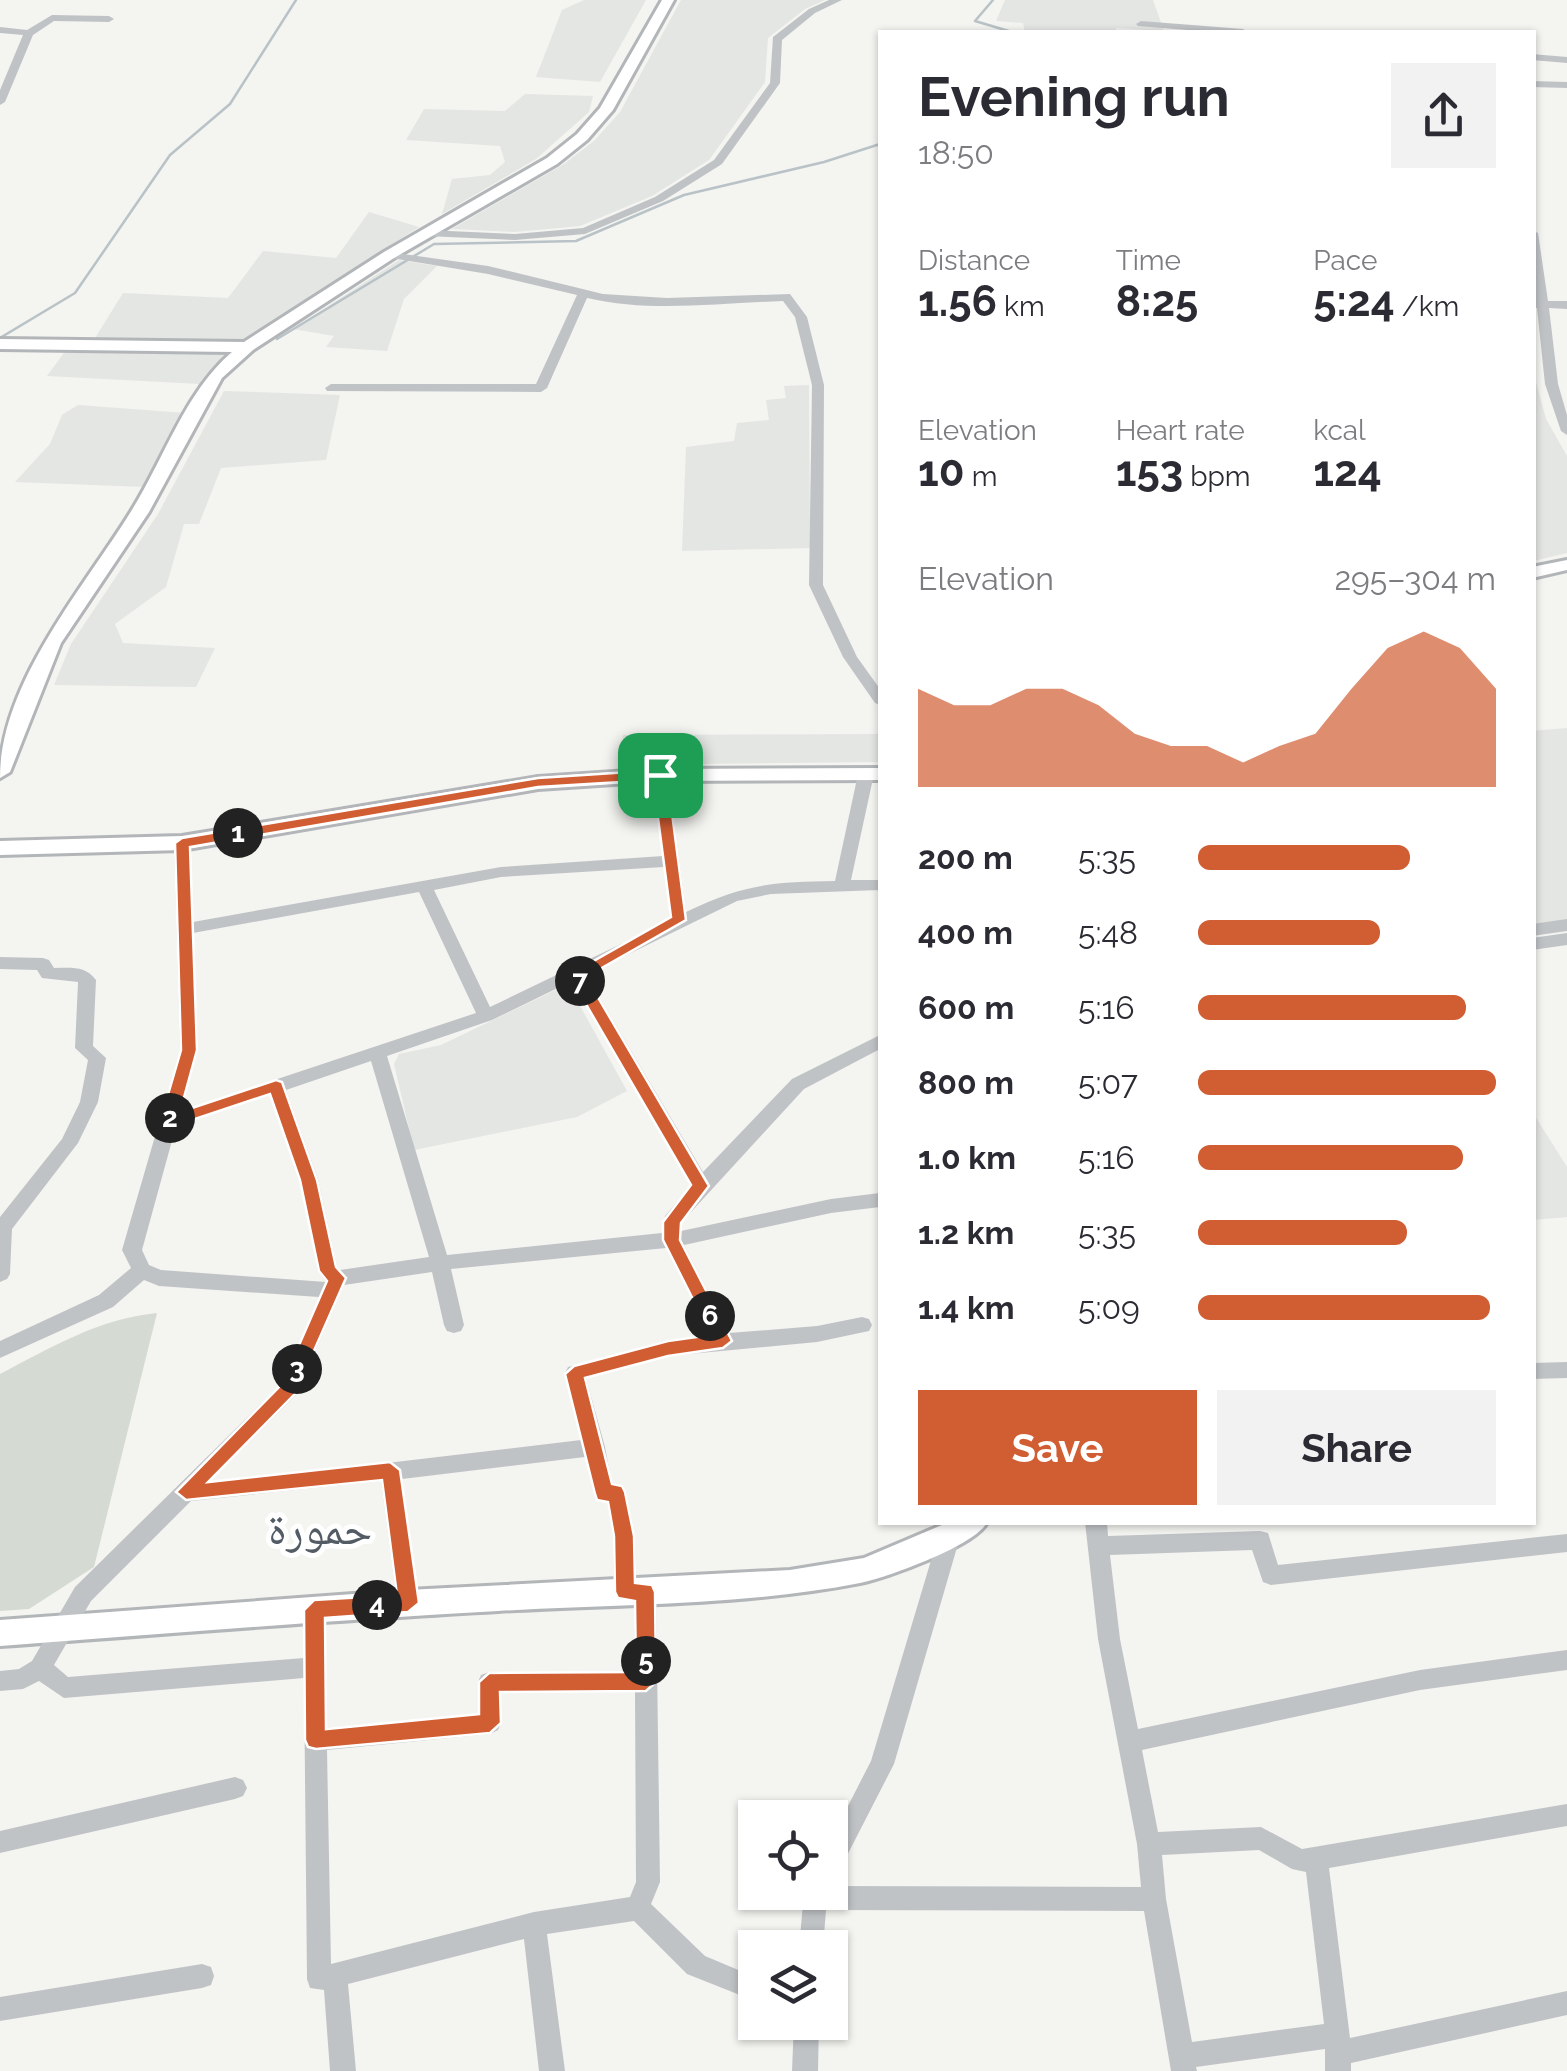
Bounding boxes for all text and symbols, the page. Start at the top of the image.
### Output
button: share [1391,63,1496,168]
text: Evening run [918,64,1230,129]
text: 18:50 [918,134,994,171]
text: Distance [918,244,1030,277]
text: Time [1116,244,1181,277]
text: Pace [1313,244,1378,277]
text: 1.56 [918,277,997,326]
text: 8:25 [1116,277,1198,326]
text: 5:24 [1313,277,1395,326]
text: km [997,290,1045,323]
text: /km [1395,290,1459,323]
text: Elevation [918,414,1037,447]
text: Heart rate [1116,414,1245,447]
text: kcal [1313,414,1366,447]
text: 10 [918,447,965,496]
text: 153 [1116,447,1183,496]
text: 124 [1313,447,1382,496]
text: m [965,460,997,493]
text: bpm [1183,460,1251,493]
text: Elevation [918,560,1054,597]
text: 295–304 m [1334,560,1496,597]
pin [618,733,703,818]
icon: arrive [633,748,688,803]
pin: 1 [213,808,263,858]
text: 1 [231,816,245,849]
text: 200 m [918,839,1013,876]
text: 5:35 [1078,839,1136,876]
text: 400 m [918,914,1013,951]
text: 5:48 [1078,914,1138,951]
pin: 7 [555,956,605,1006]
text: 7 [572,964,588,997]
text: 600 m [918,989,1014,1026]
text: 5:16 [1078,989,1134,1026]
text: 800 m [918,1064,1014,1101]
text: 5:07 [1078,1064,1138,1101]
pin: 2 [145,1093,195,1143]
text: 2 [162,1101,178,1134]
text: 1.0 km [918,1139,1016,1176]
text: 5:16 [1078,1139,1134,1176]
text: 1.2 km [918,1214,1014,1251]
text: 5:35 [1078,1214,1136,1251]
text: 1.4 km [918,1289,1015,1326]
text: 5:09 [1078,1289,1140,1326]
pin: 6 [685,1291,735,1341]
text: 6 [702,1299,719,1332]
pin: 3 [272,1344,322,1394]
text: 3 [289,1352,305,1385]
button: Save [918,1390,1197,1505]
button: Share [1217,1390,1496,1505]
district label: حمورة [268,1502,372,1555]
pin: 4 [352,1580,402,1630]
text: 4 [369,1588,385,1621]
pin: 5 [621,1636,671,1686]
text: 5 [638,1644,654,1677]
map controls [738,1800,848,2040]
button: locate [738,1800,848,1910]
button: layers [738,1930,848,2040]

